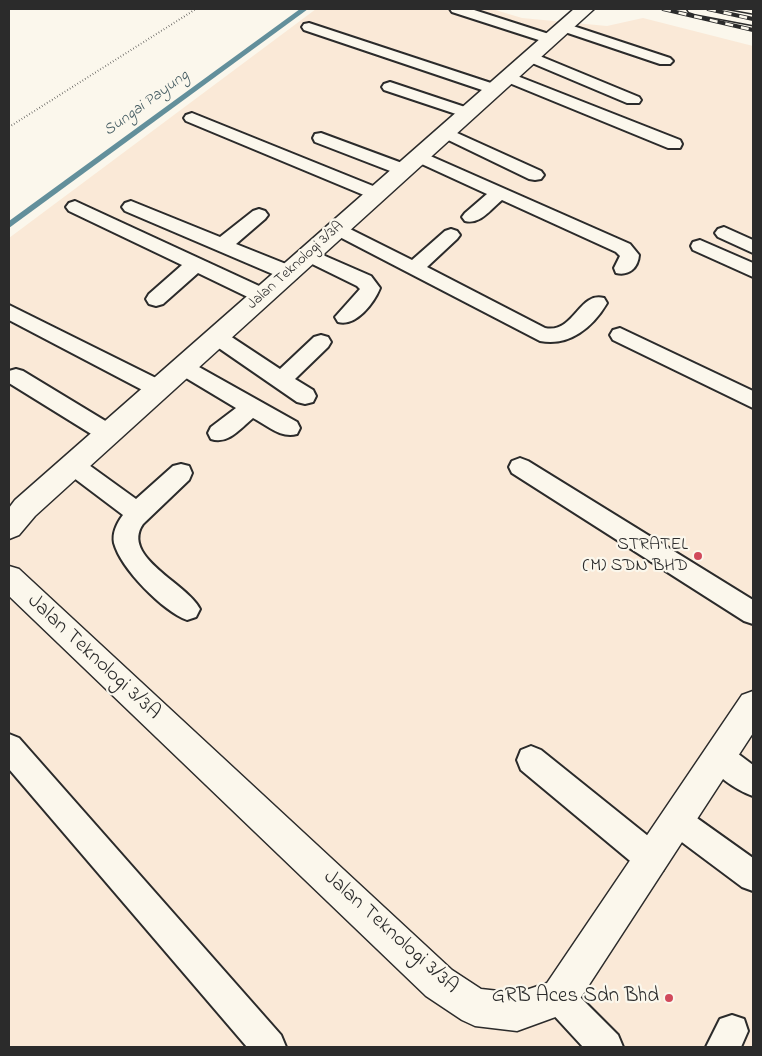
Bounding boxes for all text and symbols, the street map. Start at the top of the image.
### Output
water label: Sungai Payung [101,67,193,141]
street label: Jalan Teknologi 3/3A [244,218,348,314]
place label: STRATEL (M) SDN BHD [583,535,688,578]
marker: STRATEL (M) SDN BHD [692,550,704,562]
street label: Jalan Teknologi 3/3A [21,590,165,726]
street label: Jalan Teknologi 3/3A [317,866,463,1000]
place label: GRB Aces Sdn Bhd [492,985,659,1011]
marker: GRB Aces Sdn Bhd [663,992,675,1004]

